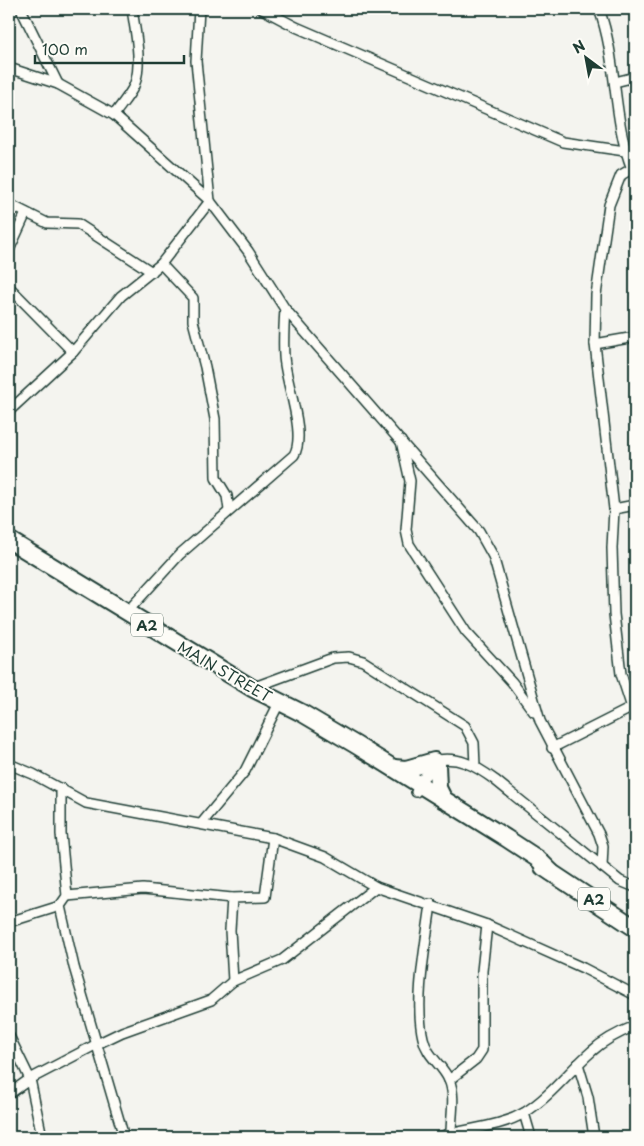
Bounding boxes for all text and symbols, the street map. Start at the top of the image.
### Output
scale bar [35,32,184,64]
north arrow [562,32,612,82]
text: N [569,35,589,58]
text: 100 m [42,37,88,60]
road number: A2 [131,614,163,636]
street label: MAIN STREET [174,635,277,708]
road number: A2 [578,888,610,911]

